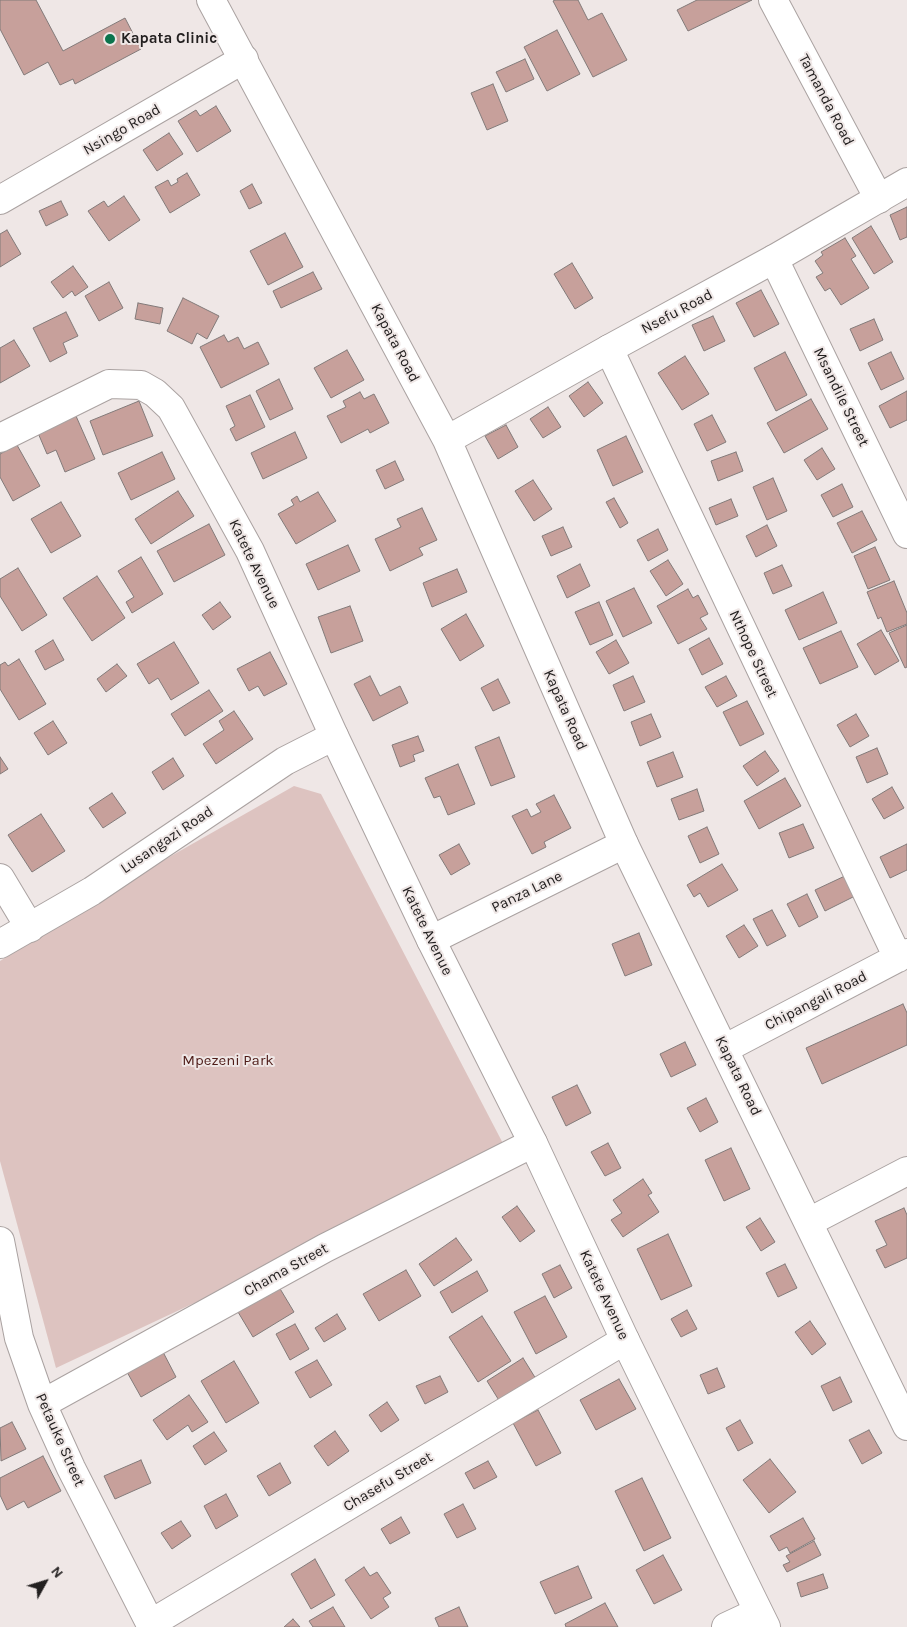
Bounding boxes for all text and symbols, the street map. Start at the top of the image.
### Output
place label: Kapata Clinic [121,30,217,48]
marker: Kapata Clinic [103,32,117,46]
street label: Tamanda Road [794,51,858,149]
street label: Nsingo Road [80,101,164,159]
street label: Nsefu Road [638,286,716,338]
street label: Kapata Road [367,301,423,385]
street label: Msandile Street [809,345,873,449]
street label: Katete Avenue [225,516,283,612]
street label: Nthope Street [725,607,781,701]
street label: Kapata Road [539,667,591,753]
street label: Lusangazi Road [117,802,217,878]
street label: Panza Lane [489,867,565,917]
street label: Katete Avenue [398,883,456,979]
street label: Chipangali Road [762,967,870,1035]
street label: Kapata Road [711,1033,765,1119]
park label: Mpezeni Park [182,1052,274,1070]
street label: Chama Street [241,1239,331,1301]
street label: Katete Avenue [575,1247,633,1343]
street label: Petauke Street [31,1391,89,1489]
street label: Chasefu Street [340,1448,436,1516]
north arrow [20,1557,70,1607]
text: N [47,1563,67,1581]

